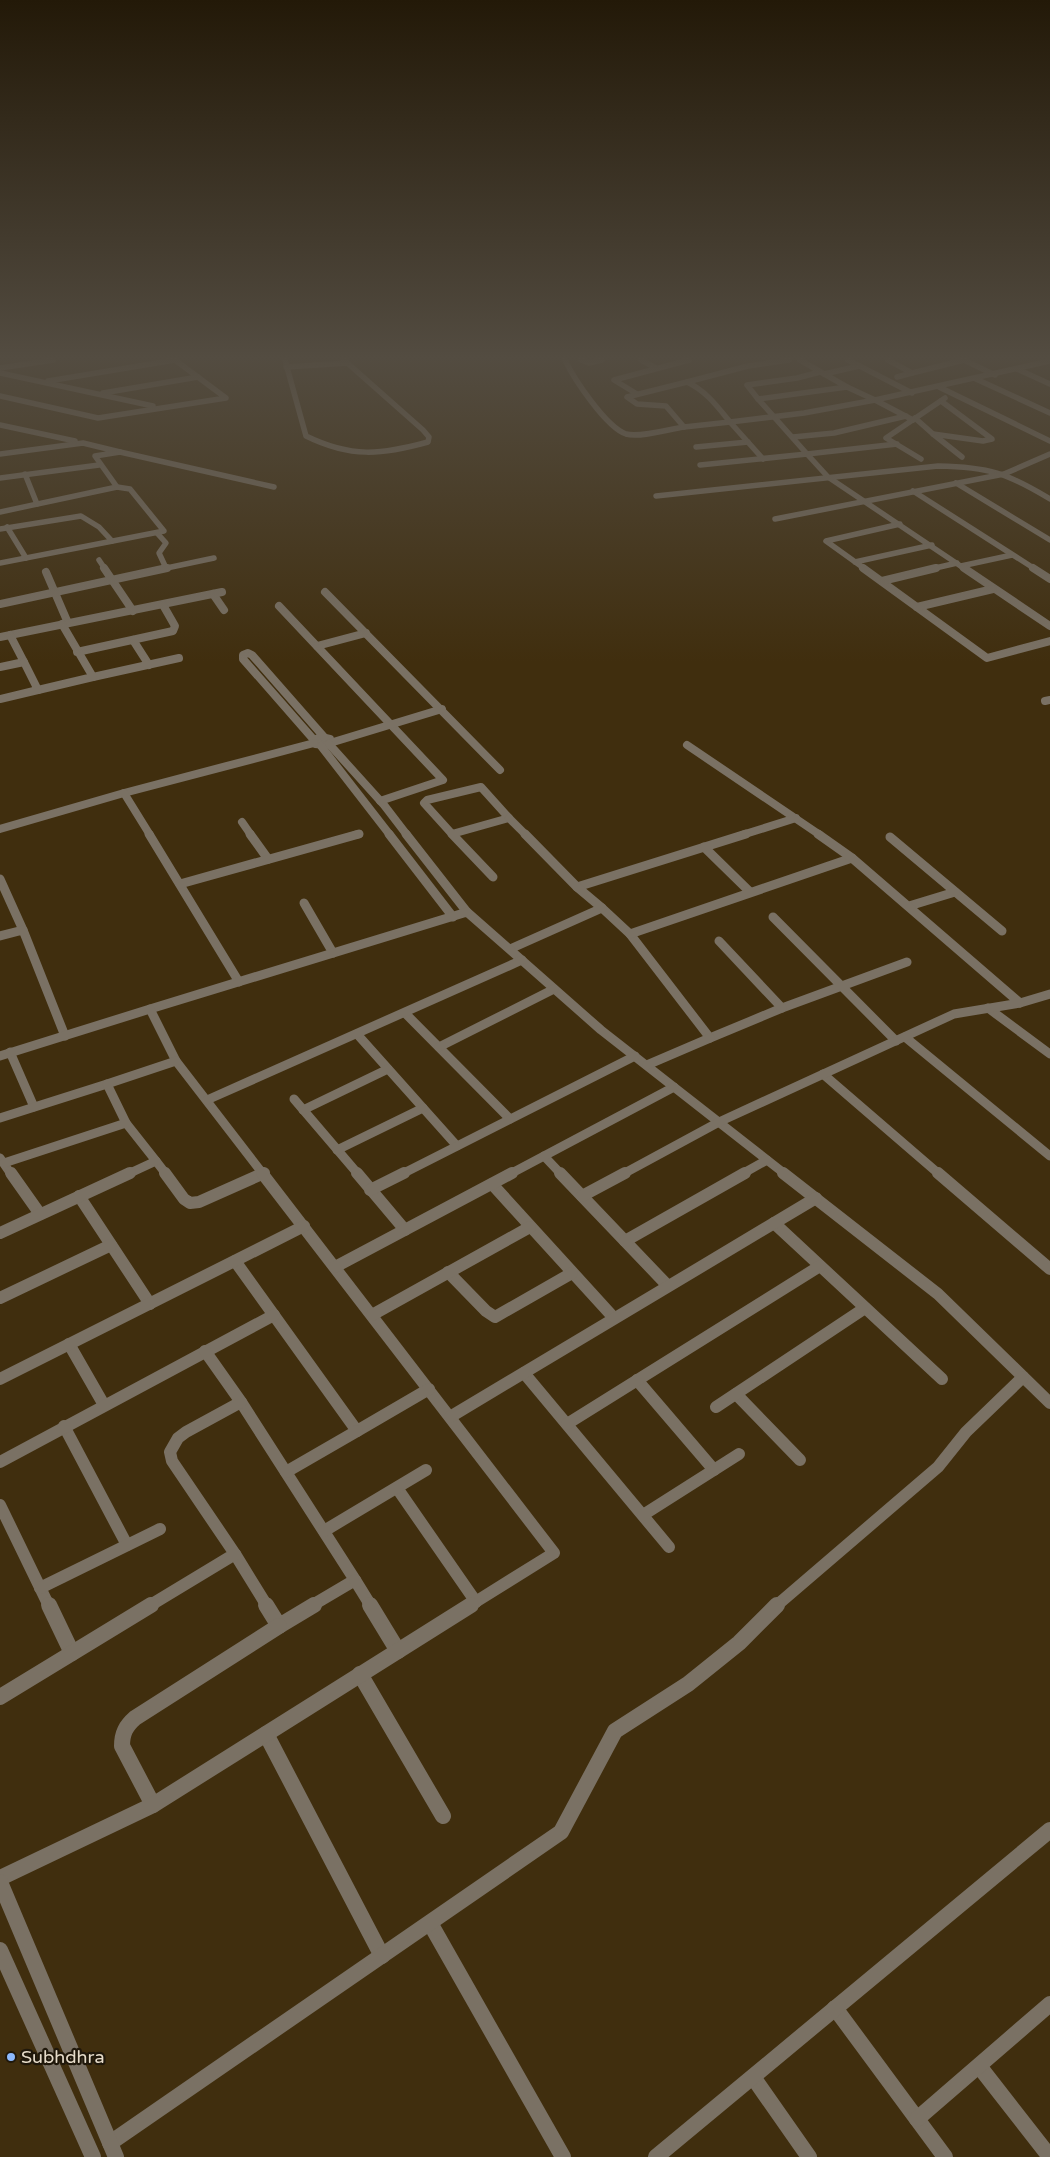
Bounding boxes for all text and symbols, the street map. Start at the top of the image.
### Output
place label: Subhdhra [21,2046,105,2068]
marker: Subhdhra [5,2051,17,2063]

